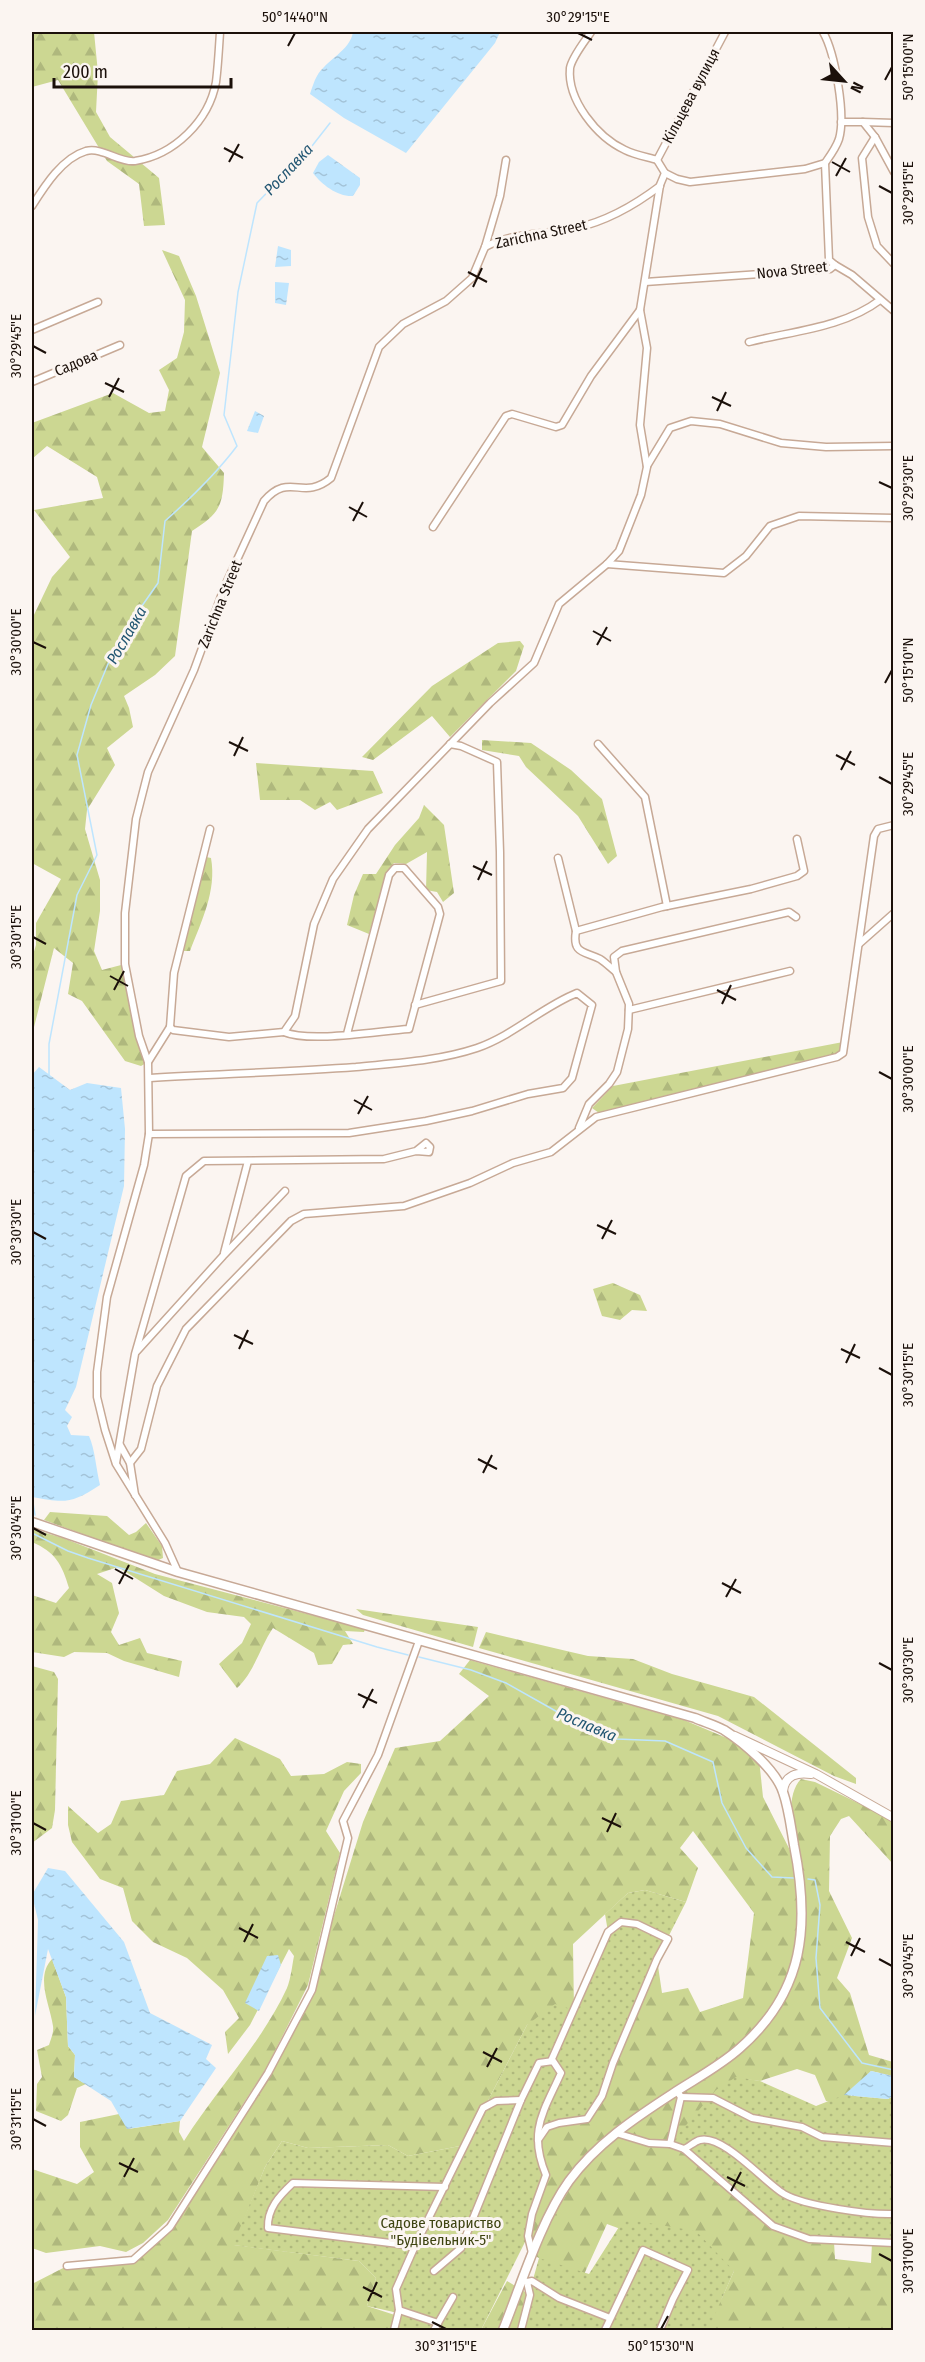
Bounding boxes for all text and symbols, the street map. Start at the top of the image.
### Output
text: 50°14'40"N [262,8,328,26]
text: 30°29'15"E [546,8,610,26]
text: 50°15'00"N [899,33,917,101]
street label: Кільцева вулиця [658,45,724,147]
scale bar [54,51,231,89]
north arrow [814,51,874,111]
text: 200 m [63,61,108,83]
text: N [846,79,868,96]
water label: Рославка [260,140,317,199]
text: 30°29'15"E [899,161,917,225]
street label: Zarichna Street [494,215,589,252]
street label: Nova Street [756,257,828,283]
text: 30°29'45"E [7,314,25,378]
street label: Садова [52,346,100,380]
text: 30°29'30"E [899,455,917,521]
street label: Zarichna Street [194,557,246,651]
water label: Рославка [102,603,150,667]
text: 30°30'00"E [7,608,25,676]
text: 50°15'10"N [899,637,917,703]
text: 30°29'45"E [899,752,917,816]
text: 30°30'15"E [7,905,25,969]
text: 30°30'00"E [899,1045,917,1113]
text: 30°30'30"E [7,1199,25,1265]
text: 30°30'15"E [899,1343,917,1407]
text: 30°30'45"E [7,1496,25,1560]
text: 30°30'30"E [899,1637,917,1703]
water label: Рославка [554,1703,620,1746]
text: 30°31'00"E [7,1791,25,1855]
text: 30°30'45"E [899,1934,917,1998]
text: 30°31'15"E [7,2088,25,2150]
park label: Садове товариство "Будівельник-5" [381,2214,502,2249]
text: 30°31'00"E [899,2229,917,2293]
text: 30°31'15"E [415,2337,477,2355]
text: 50°15'30"N [628,2337,694,2355]

